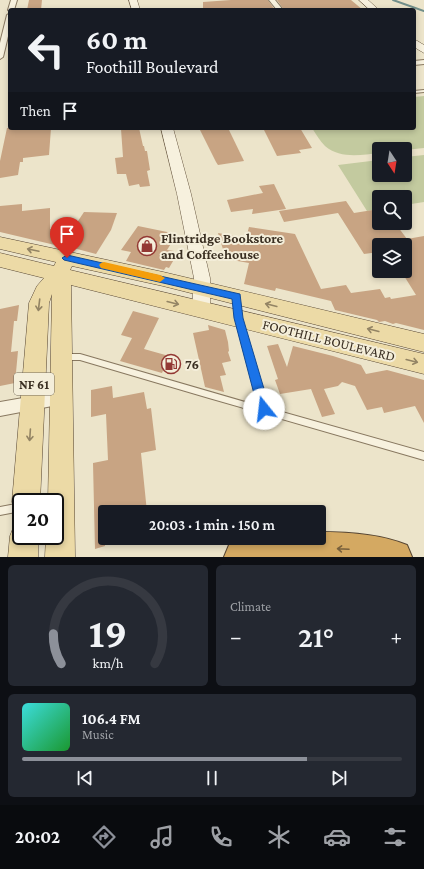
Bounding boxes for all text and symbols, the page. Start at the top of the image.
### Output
icon: left [20,24,72,76]
text: 60 m [86,24,147,55]
text: Foothill Boulevard [86,57,218,77]
icon: arrive [59,100,81,122]
text: Then [20,103,51,119]
north arrow [372,142,412,182]
map controls [372,142,412,278]
button: search [372,190,412,230]
pin [50,217,84,258]
icon: arrive [56,223,78,245]
place label: Flintridge Bookstore and Coffeehouse [161,230,284,262]
shop icon: Flintridge Bookstore and Coffeehouse [136,235,158,257]
button: layers [372,238,412,278]
one-way arrow [27,246,40,254]
one-way arrow [35,299,43,312]
one-way arrow [166,299,179,307]
one-way arrow [264,301,277,308]
street label: FOOTHILL BOULEVARD [261,316,397,364]
one-way arrow [366,326,379,334]
fuel station icon: 76 [160,353,182,375]
place label: 76 [185,356,199,372]
one-way arrow [405,357,418,365]
road number: NF 61 [14,373,54,395]
position arrow [243,388,285,430]
one-way arrow [27,428,34,441]
speed limit sign: 20 [12,493,64,545]
text: 20:03 · 1 min · 150 m [149,517,275,533]
one-way arrow [337,545,350,553]
text: Climate [230,599,271,614]
text: 19 [89,609,127,655]
text: 21° [298,620,334,653]
text: − [230,624,242,649]
text: + [390,624,402,649]
text: km/h [93,654,124,670]
text: 106.4 FM [82,711,141,727]
text: Music [82,727,114,742]
icon: previous [74,767,96,789]
icon: pause [201,767,223,789]
icon: next [328,767,350,789]
icon: directions [90,823,118,851]
icon: music [148,823,176,851]
icon: phone [207,823,235,851]
icon: climate [265,823,293,851]
icon: car [323,823,351,851]
icon: filters [381,823,409,851]
text: 20:02 [15,827,60,847]

